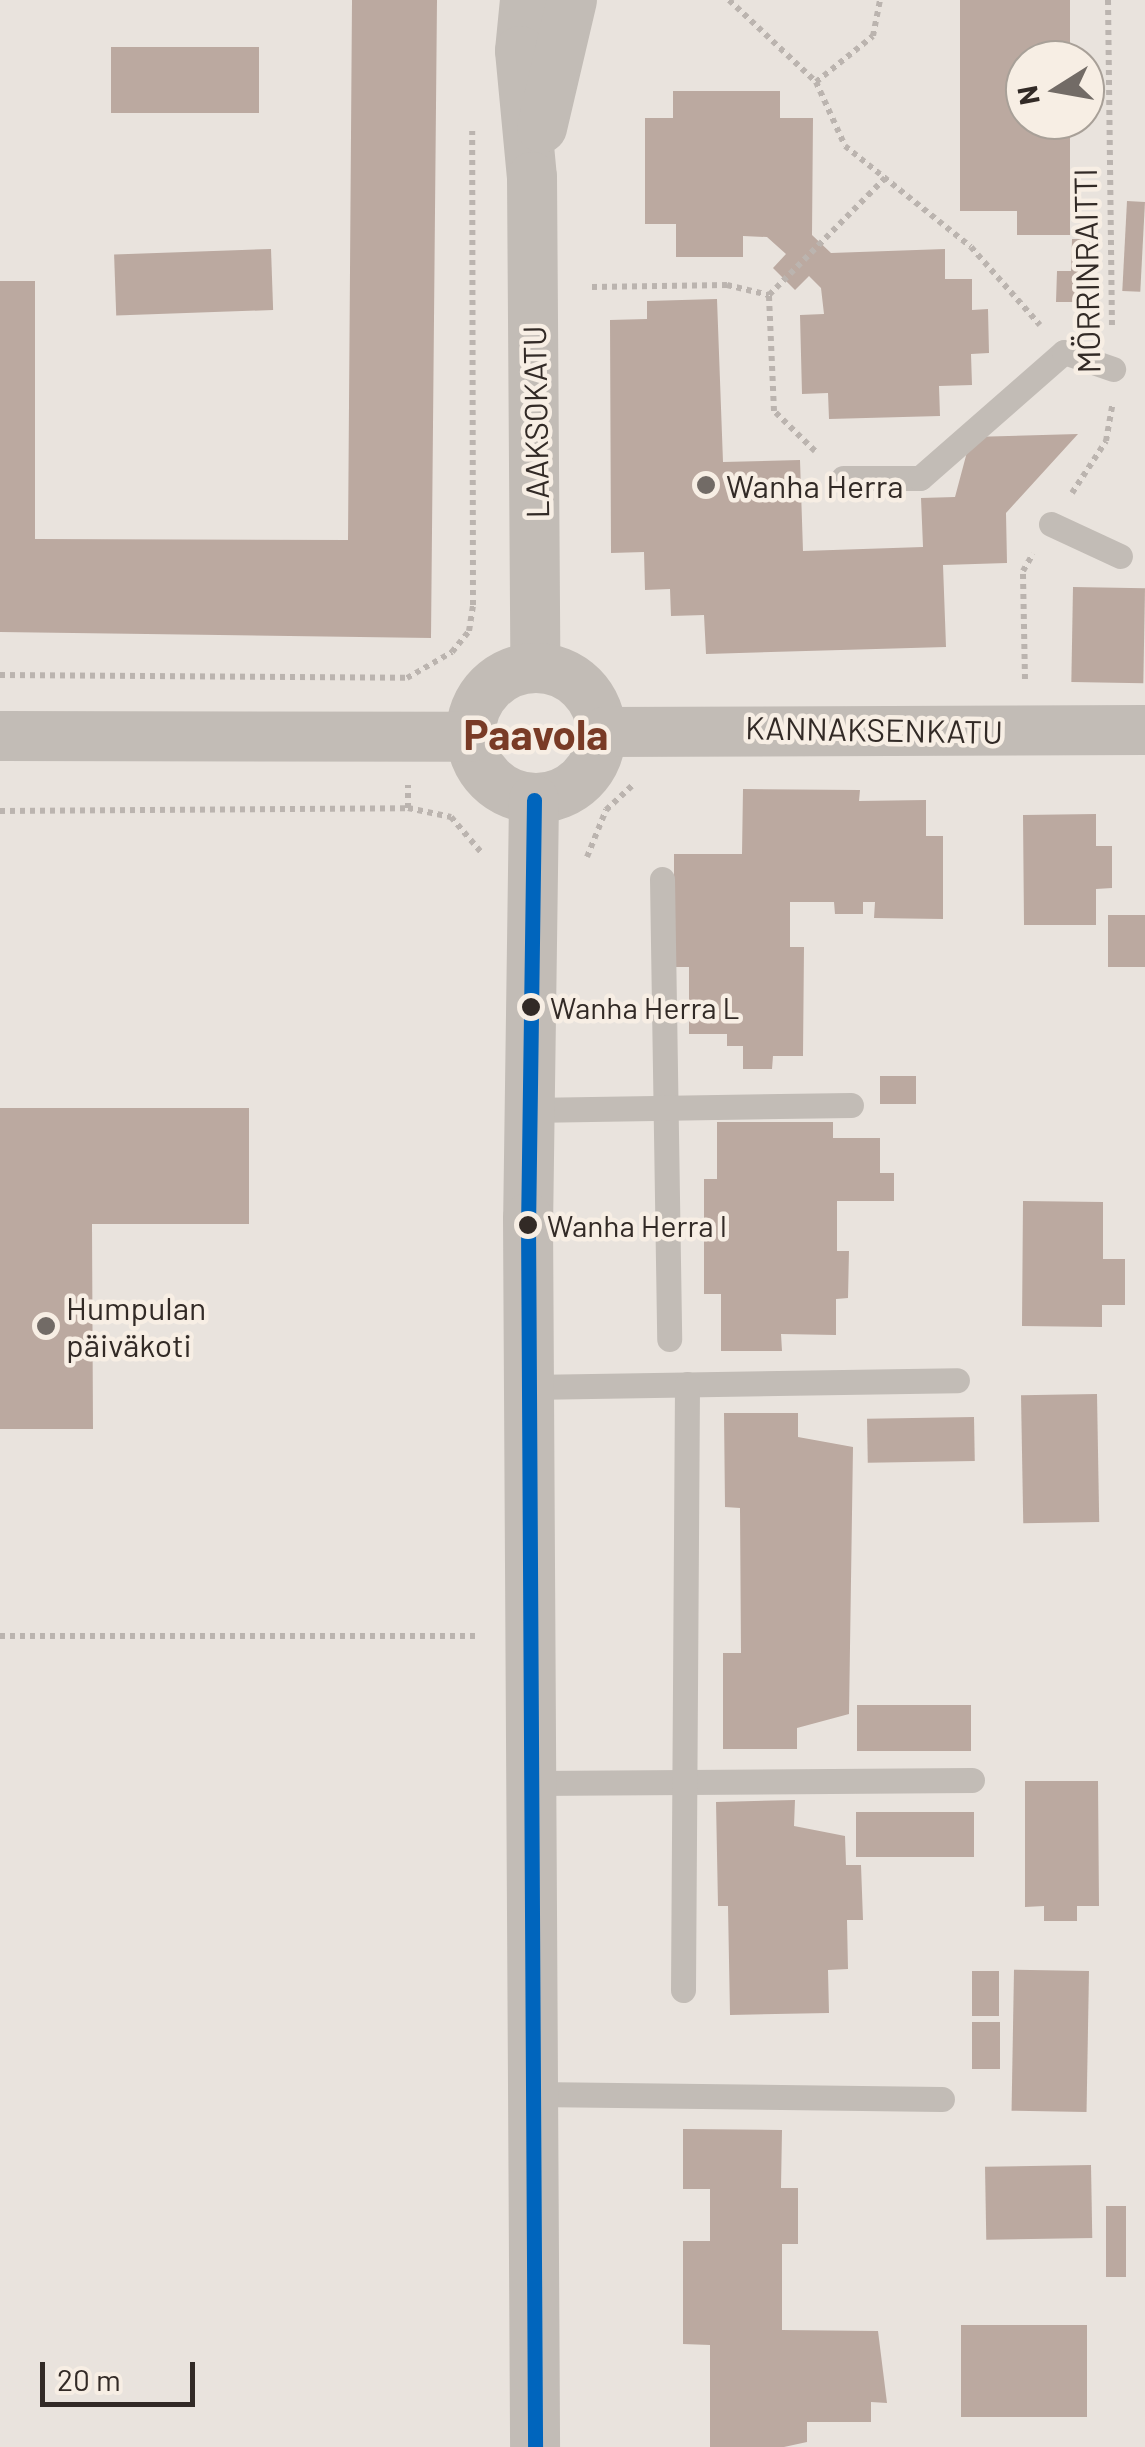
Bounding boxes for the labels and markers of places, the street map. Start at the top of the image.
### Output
place label: Wanha Herra [726,466,904,504]
marker: Wanha Herra [695,474,717,496]
place label: Wanha Herra L [550,989,740,1025]
marker: Wanha Herra L [521,997,541,1017]
place label: Wanha Herra I [547,1207,727,1243]
marker: Wanha Herra I [518,1215,538,1235]
place label: Humpulan päiväkoti [66,1289,206,1364]
marker: Humpulan päiväkoti [35,1315,57,1337]

